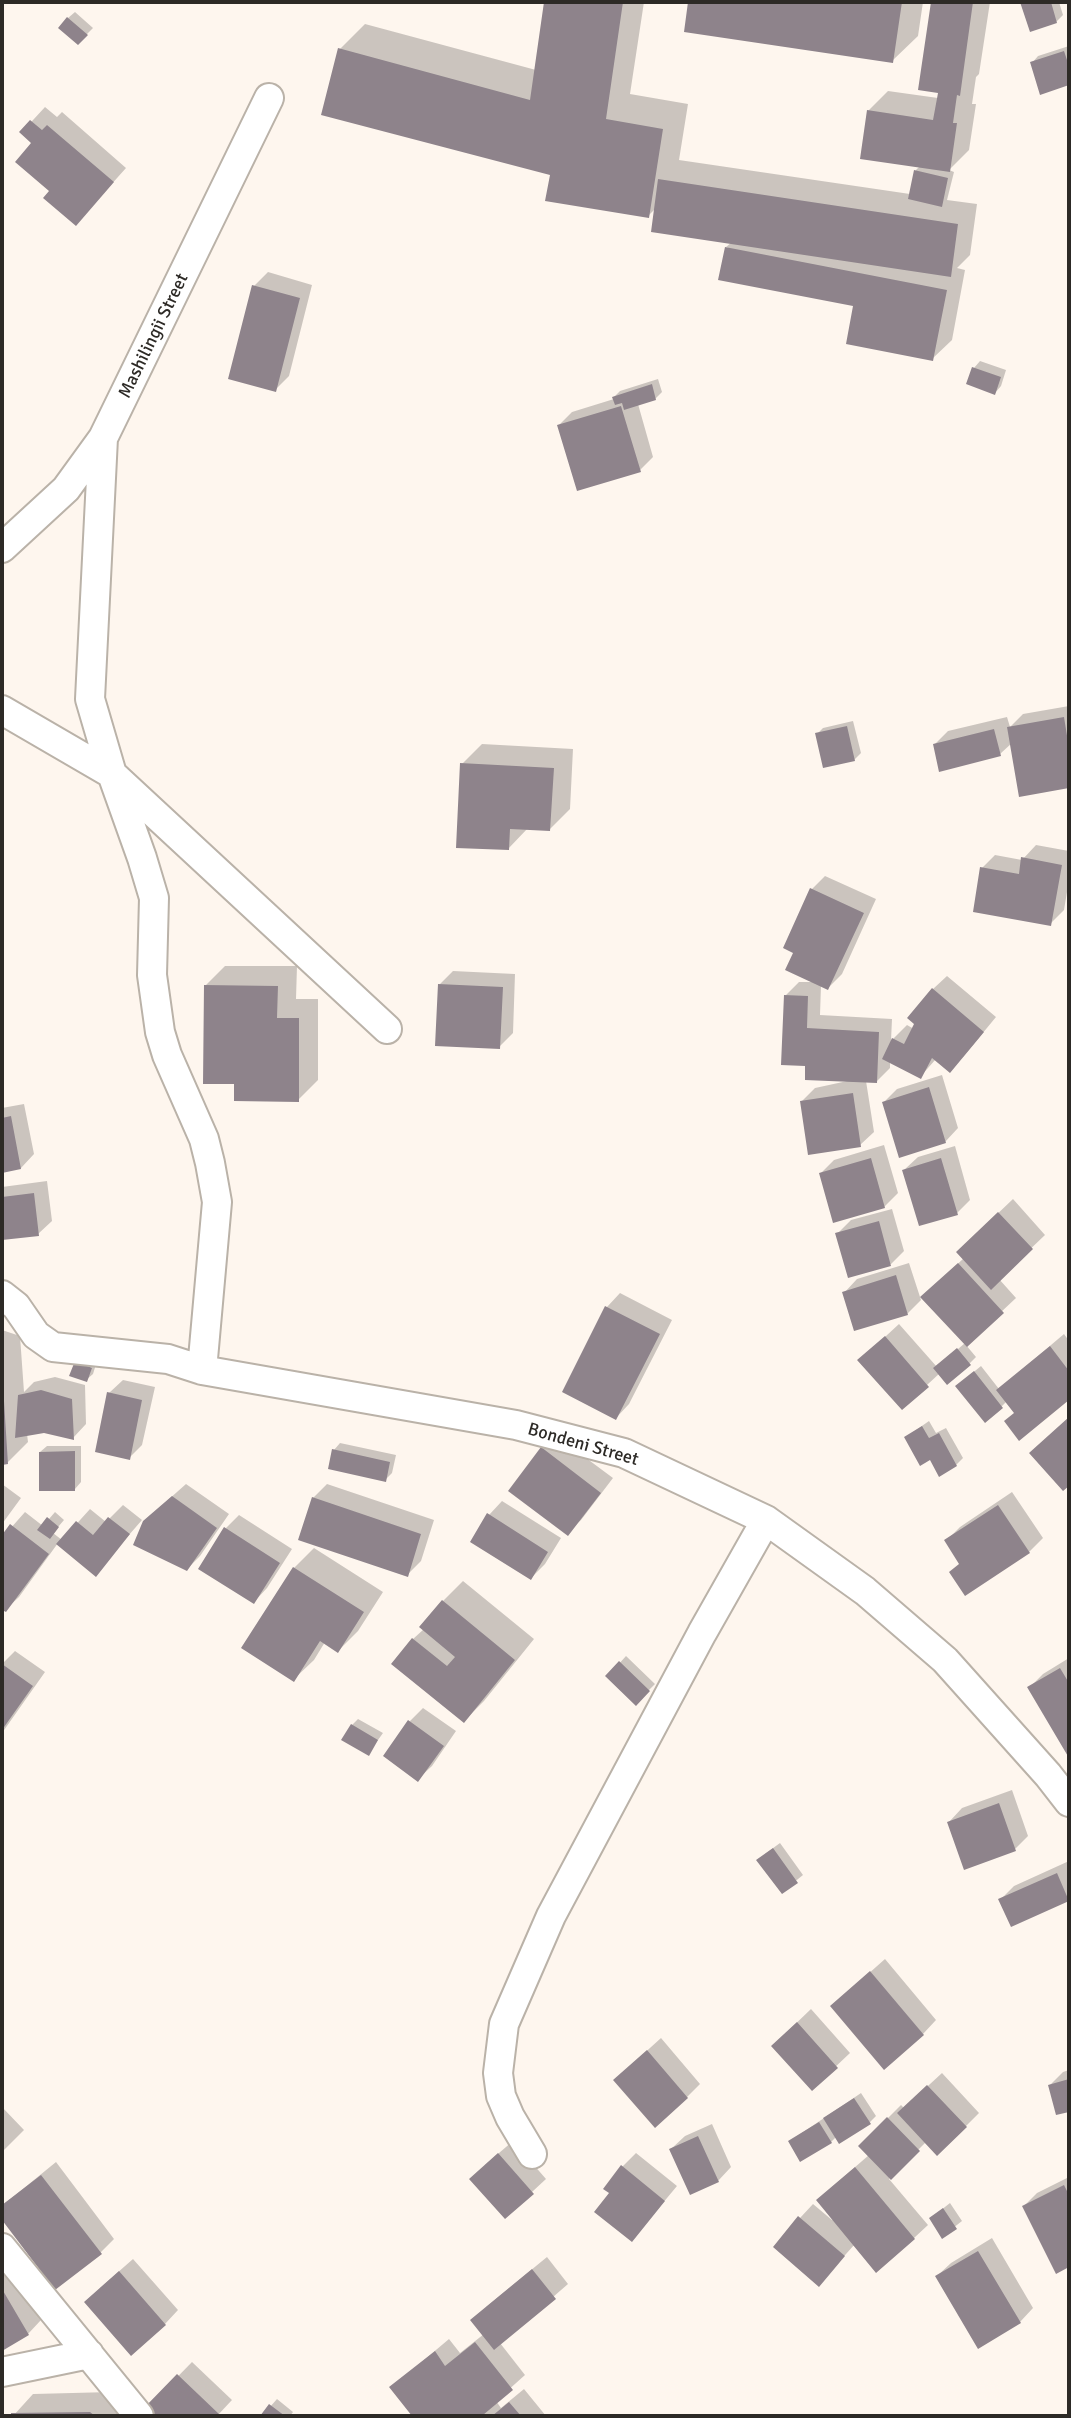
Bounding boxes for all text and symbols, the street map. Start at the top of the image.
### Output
street label: Mashilingii Street [114,270,194,402]
street label: Bondeni Street [525,1419,641,1471]

